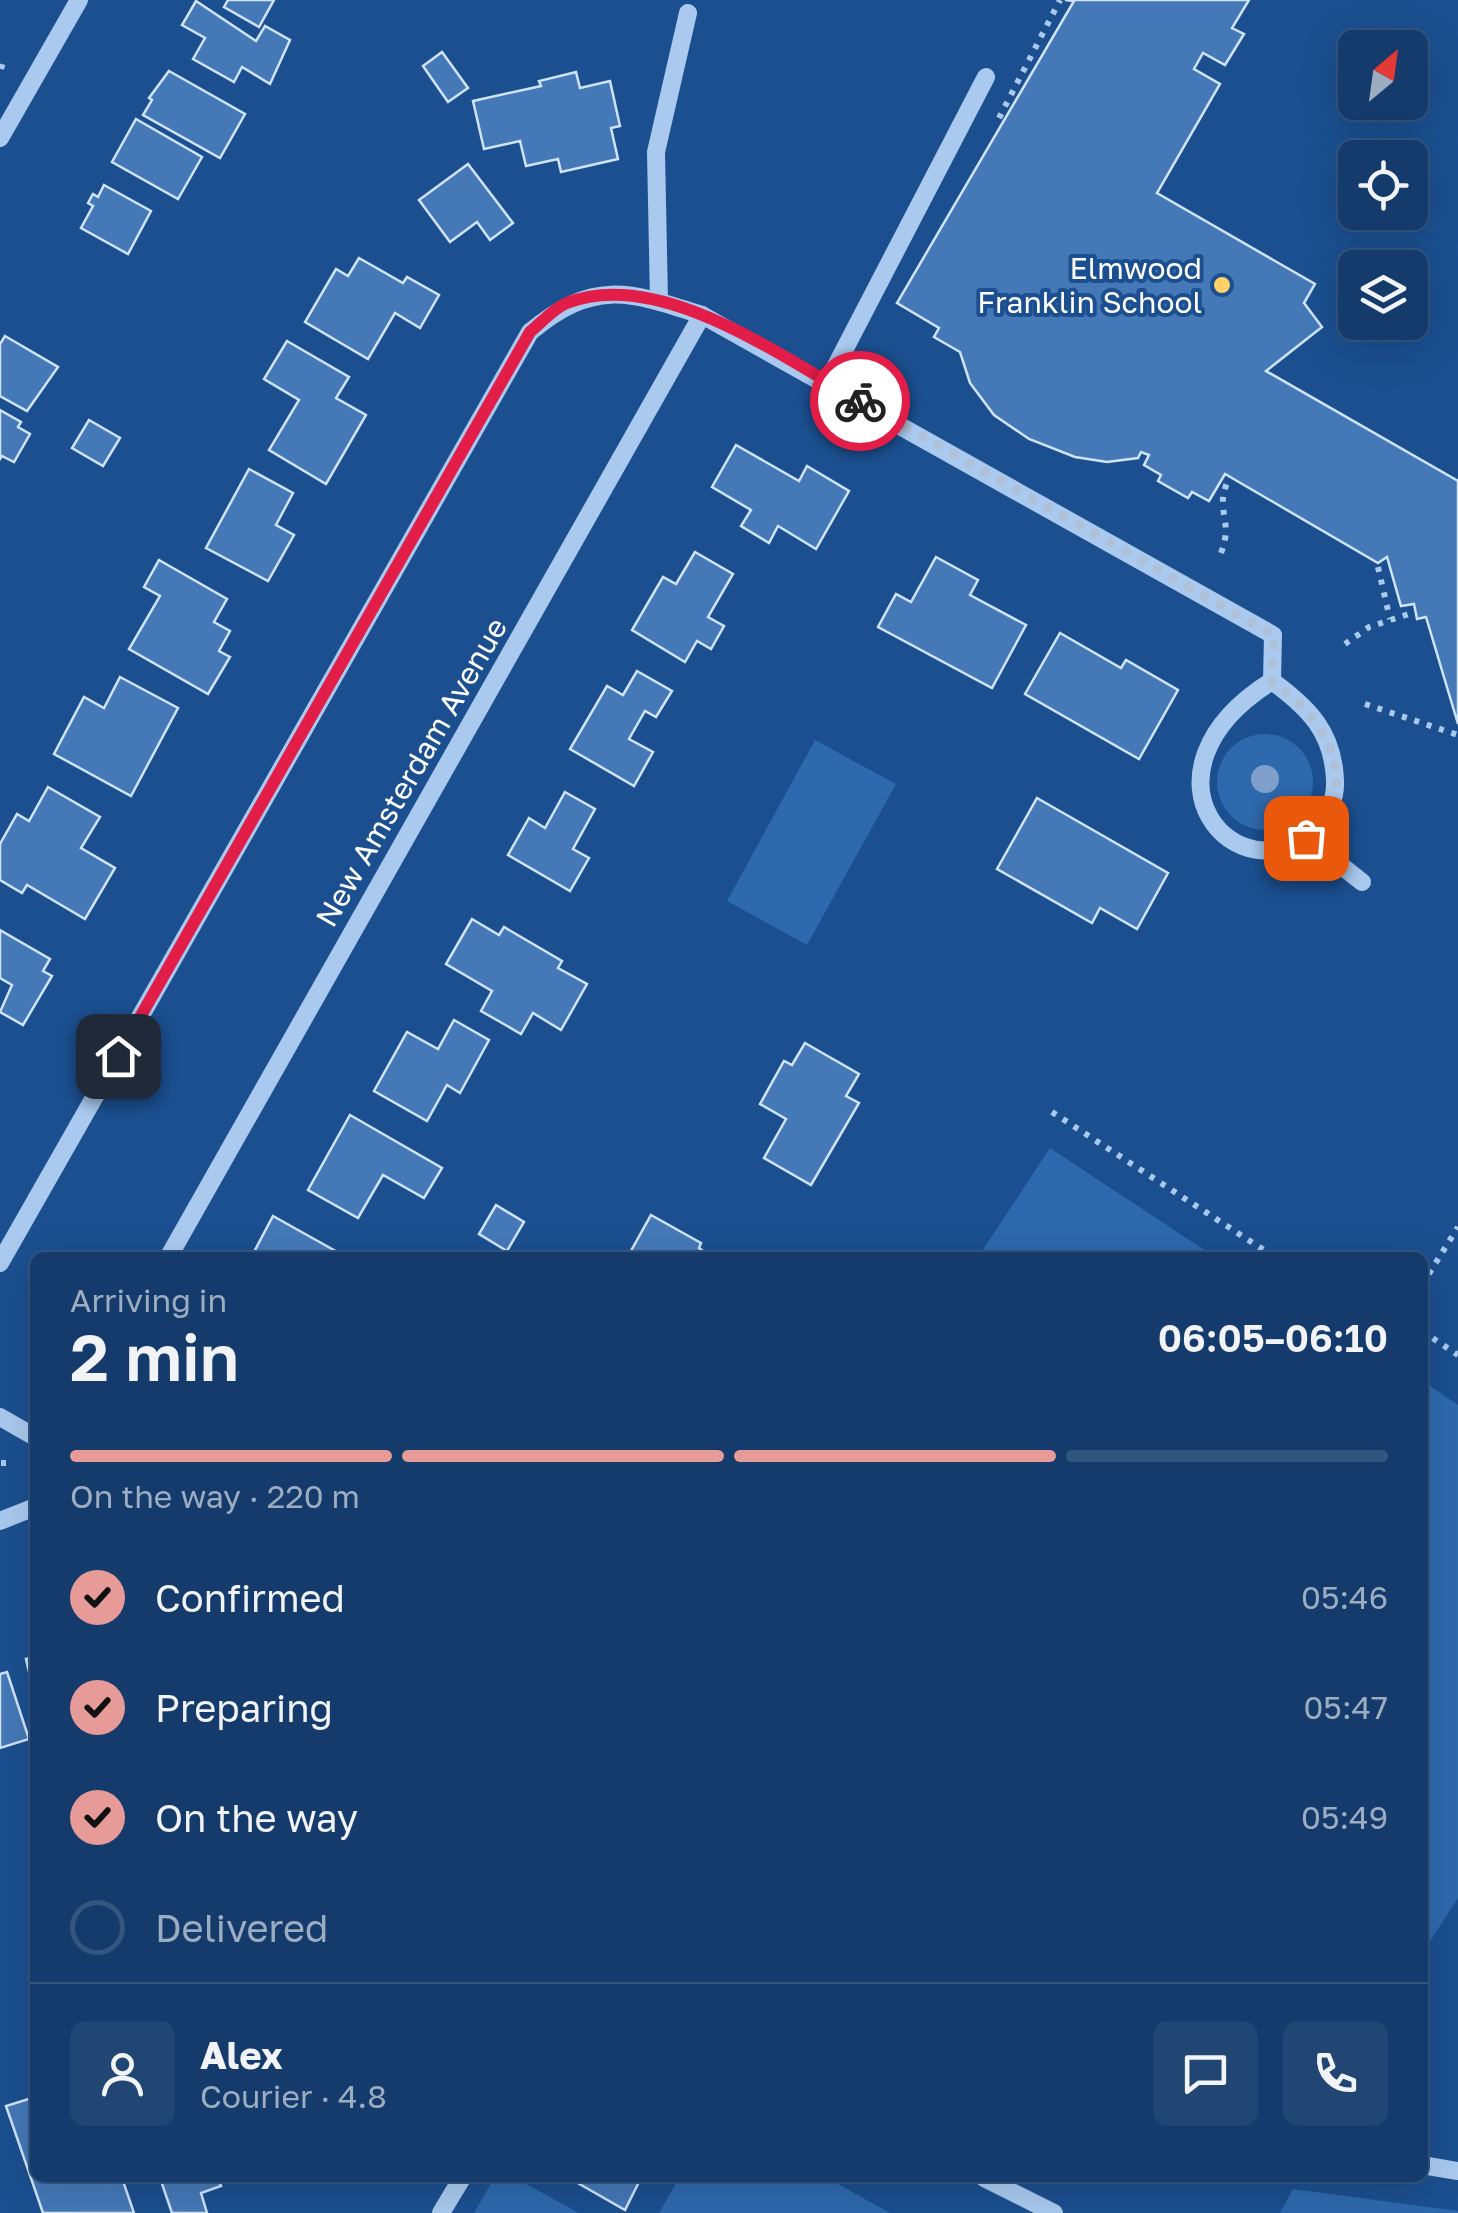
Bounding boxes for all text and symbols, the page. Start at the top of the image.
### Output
north arrow [1338,30,1428,120]
map controls [1338,30,1428,340]
button: locate [1338,140,1428,230]
place label: Elmwood Franklin School [977,250,1202,320]
button: layers [1338,250,1428,340]
marker: Elmwood Franklin School [1211,274,1233,296]
courier [810,351,910,451]
icon: bike [833,374,888,429]
street label: New Amsterdam Avenue [308,611,514,933]
pin [1264,796,1349,881]
icon: bag [1279,811,1334,866]
pin [76,1014,161,1099]
icon: home [91,1029,146,1084]
text: Arriving in [70,1281,227,1319]
text: 06:05–06:10 [1158,1315,1388,1360]
text: 2 min [70,1317,239,1395]
text: On the way · 220 m [70,1477,360,1515]
icon: check [70,1570,125,1625]
text: Confirmed [155,1575,345,1620]
text: 05:46 [1301,1578,1388,1616]
icon: check [70,1680,125,1735]
text: Preparing [155,1685,333,1730]
text: 05:47 [1304,1688,1388,1726]
icon: check [70,1790,125,1845]
text: On the way [155,1795,358,1840]
text: 05:49 [1301,1798,1388,1836]
text: Delivered [155,1905,328,1950]
button: person [70,2021,175,2126]
button: chat [1153,2021,1258,2126]
button: phone [1283,2021,1388,2126]
text: Alex [200,2032,283,2077]
text: Courier · 4.8 [200,2077,387,2115]

